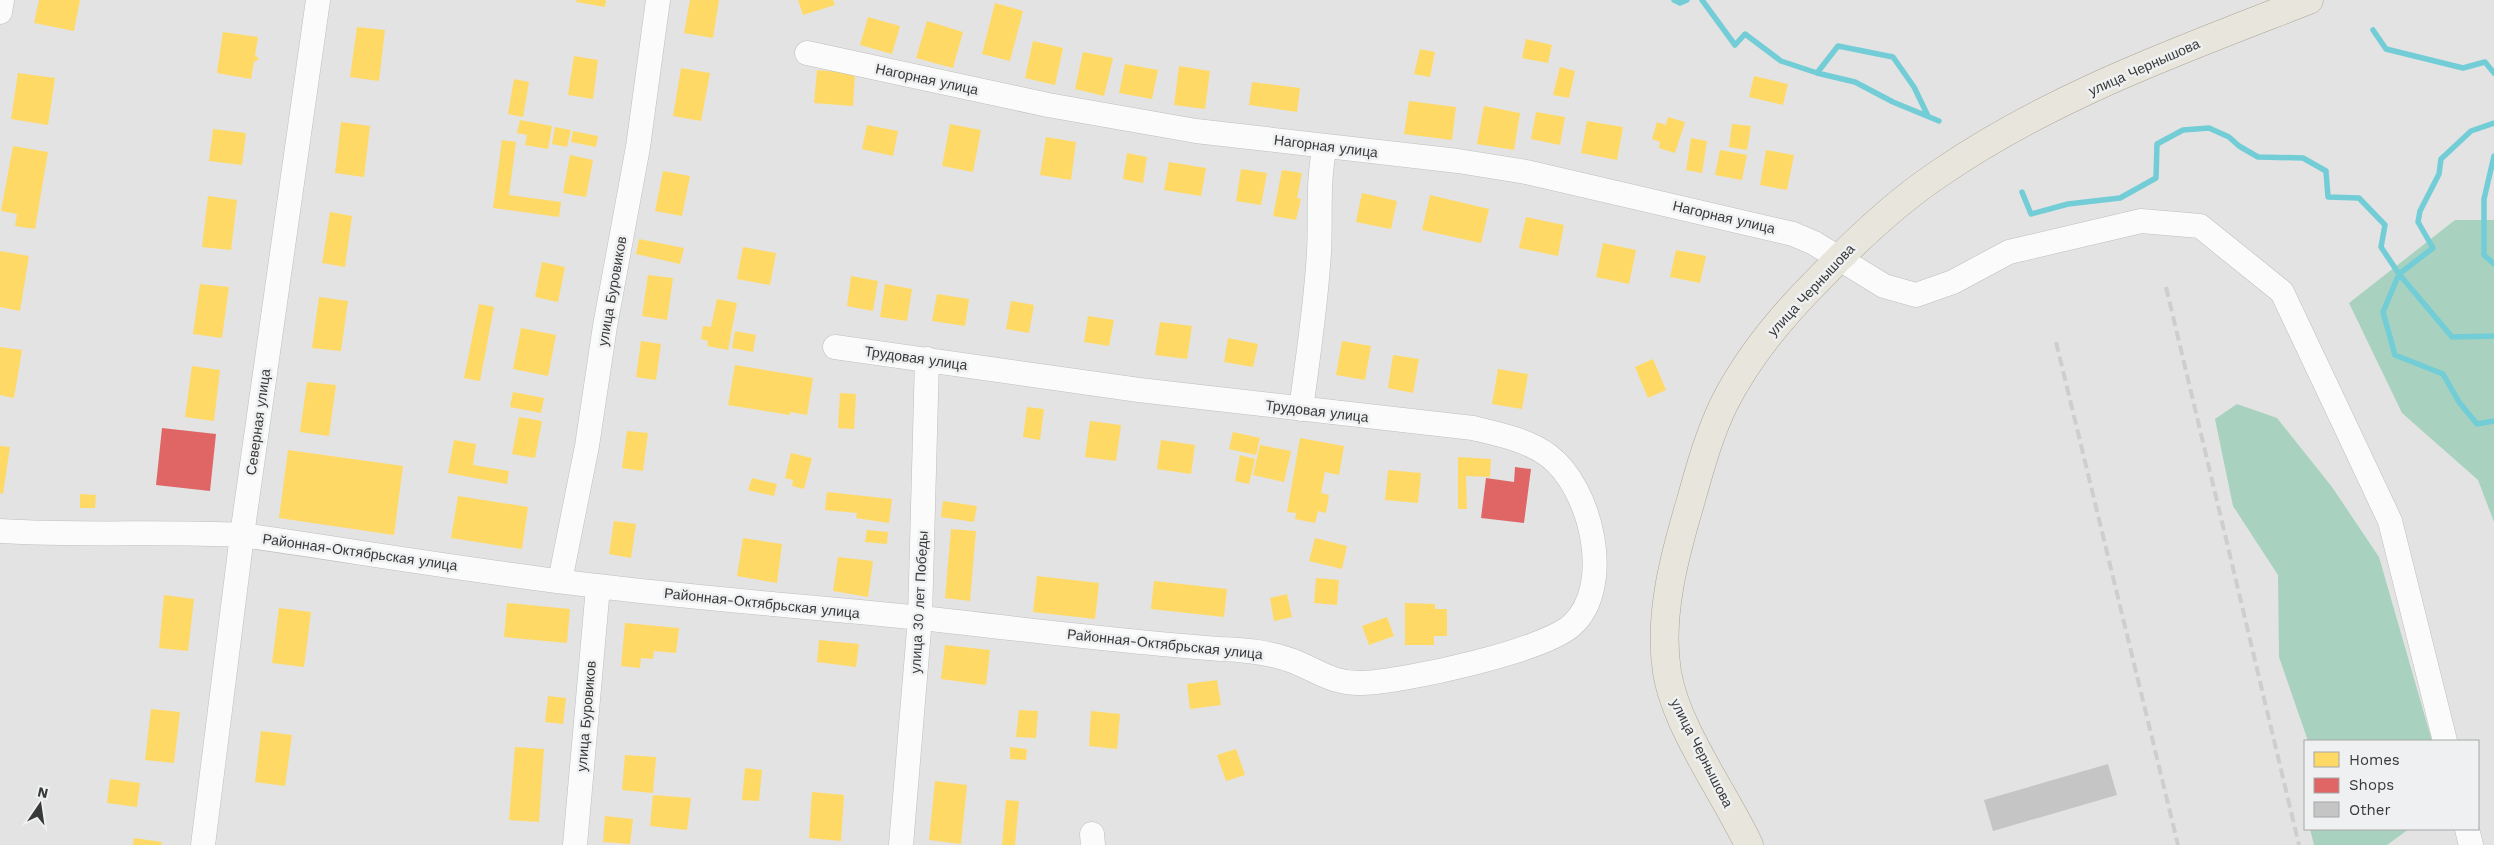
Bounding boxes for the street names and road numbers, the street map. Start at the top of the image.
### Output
street label: улица Чернышова [2086,35,2202,99]
street label: Нагорная улица [874,60,980,98]
street label: Нагорная улица [1273,132,1379,160]
street label: Нагорная улица [1671,197,1777,237]
street label: улица Буровиков [594,235,630,347]
street label: улица Чернышова [1764,240,1858,339]
street label: Трудовая улица [863,343,969,373]
street label: Северная улица [243,368,273,476]
street label: Трудовая улица [1265,397,1370,425]
street label: Районная-Октябрьская улица [262,530,459,574]
street label: улица 30 лет Победы [907,530,931,674]
street label: Районная-Октябрьская улица [663,585,861,621]
street label: Районная-Октябрьская улица [1066,626,1264,662]
street label: улица Буровиков [573,660,599,772]
street label: улица Чернышова [1668,696,1736,810]

